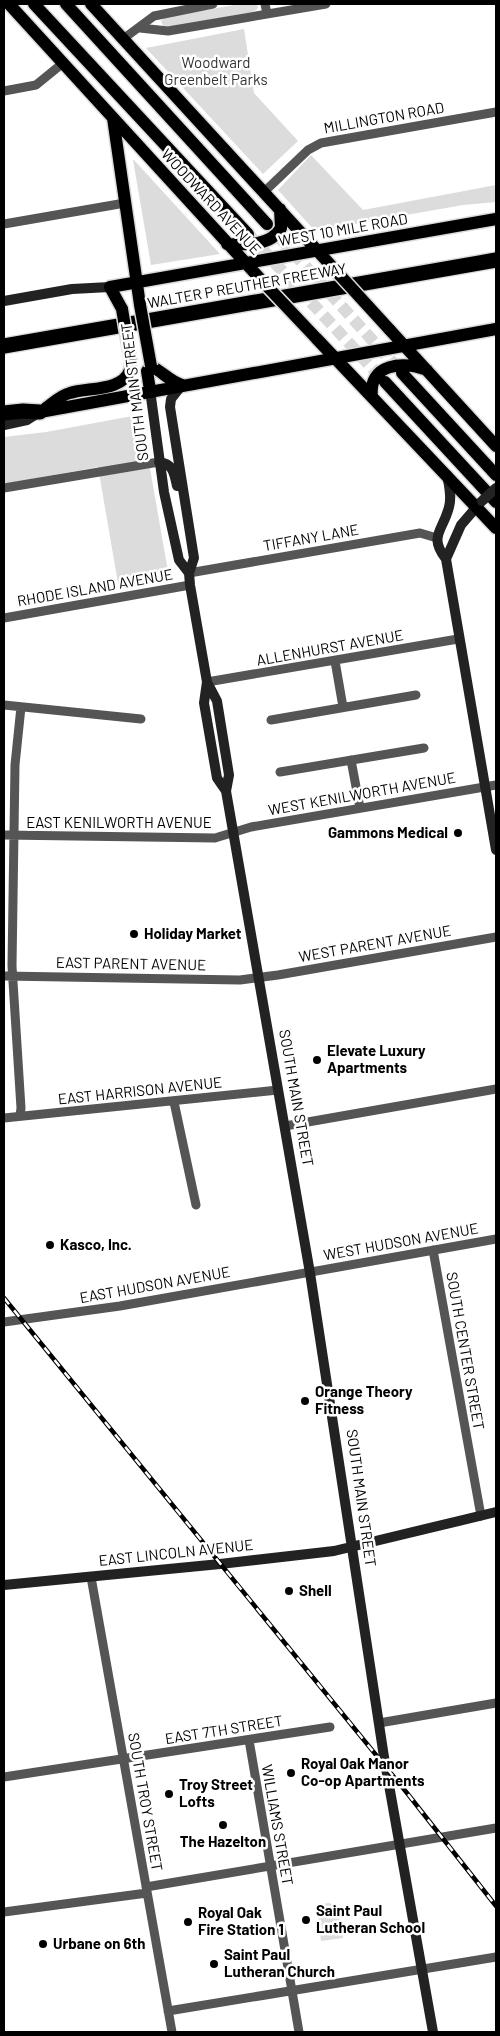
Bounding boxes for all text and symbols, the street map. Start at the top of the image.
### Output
park label: Woodward Greenbelt Parks [164,53,268,88]
street label: MILLINGTON ROAD [322,98,445,136]
street label: WOODWARD AVENUE [158,145,265,258]
street label: WEST 10 MILE ROAD [277,209,409,249]
street label: WALTER P REUTHER FREEWAY [146,259,348,311]
street label: SOUTH MAIN STREET [117,322,151,462]
street label: TIFFANY LANE [262,520,360,554]
street label: RHODE ISLAND AVENUE [16,564,174,610]
street label: ALLENHURST AVENUE [255,625,405,669]
street label: WEST KENILWORTH AVENUE [267,768,457,818]
street label: EAST KENILWORTH AVENUE [26,813,212,831]
place label: Gammons Medical [328,823,448,841]
marker: Gammons Medical [452,827,464,839]
street label: WEST PARENT AVENUE [297,921,453,965]
place label: Holiday Market [144,924,242,942]
marker: Holiday Market [128,928,140,940]
street label: EAST PARENT AVENUE [56,953,206,973]
street label: SOUTH MAIN STREET [276,1028,318,1168]
place label: Elevate Luxury Apartments [327,1041,426,1076]
marker: Elevate Luxury Apartments [311,1054,323,1066]
street label: EAST HARRISON AVENUE [57,1072,223,1108]
street label: WEST HUDSON AVENUE [322,1219,480,1264]
place label: Kasco, Inc. [60,1235,132,1253]
marker: Kasco, Inc. [44,1239,56,1251]
street label: EAST HUDSON AVENUE [78,1262,232,1306]
street label: SOUTH CENTER STREET [443,1270,489,1431]
place label: Orange Theory Fitness [315,1382,413,1417]
marker: Orange Theory Fitness [299,1395,311,1407]
street label: SOUTH MAIN STREET [343,1428,381,1568]
street label: EAST LINCOLN AVENUE [98,1535,254,1569]
place label: Shell [299,1581,332,1599]
marker: Shell [283,1585,295,1597]
street label: EAST 7TH STREET [164,1711,284,1747]
street label: SOUTH TROY STREET [125,1731,167,1873]
place label: Royal Oak Manor Co-op Apartments [301,1754,425,1789]
street label: WILLIAMS STREET [258,1763,297,1887]
marker: Royal Oak Manor Co-op Apartments [285,1767,297,1779]
place label: Troy Street Lofts [179,1775,253,1810]
marker: Troy Street Lofts [163,1788,175,1800]
marker: The Hazelton [217,1819,229,1831]
place label: The Hazelton [180,1832,266,1850]
place label: Saint Paul Lutheran School [316,1901,425,1936]
place label: Royal Oak Fire Station 1 [198,1903,284,1938]
marker: Saint Paul Lutheran School [300,1914,312,1926]
marker: Royal Oak Fire Station 1 [182,1916,194,1928]
place label: Urbane on 6th [53,1934,145,1952]
marker: Urbane on 6th [37,1938,49,1950]
place label: Saint Paul Lutheran Church [224,1945,335,1980]
marker: Saint Paul Lutheran Church [208,1958,220,1970]

